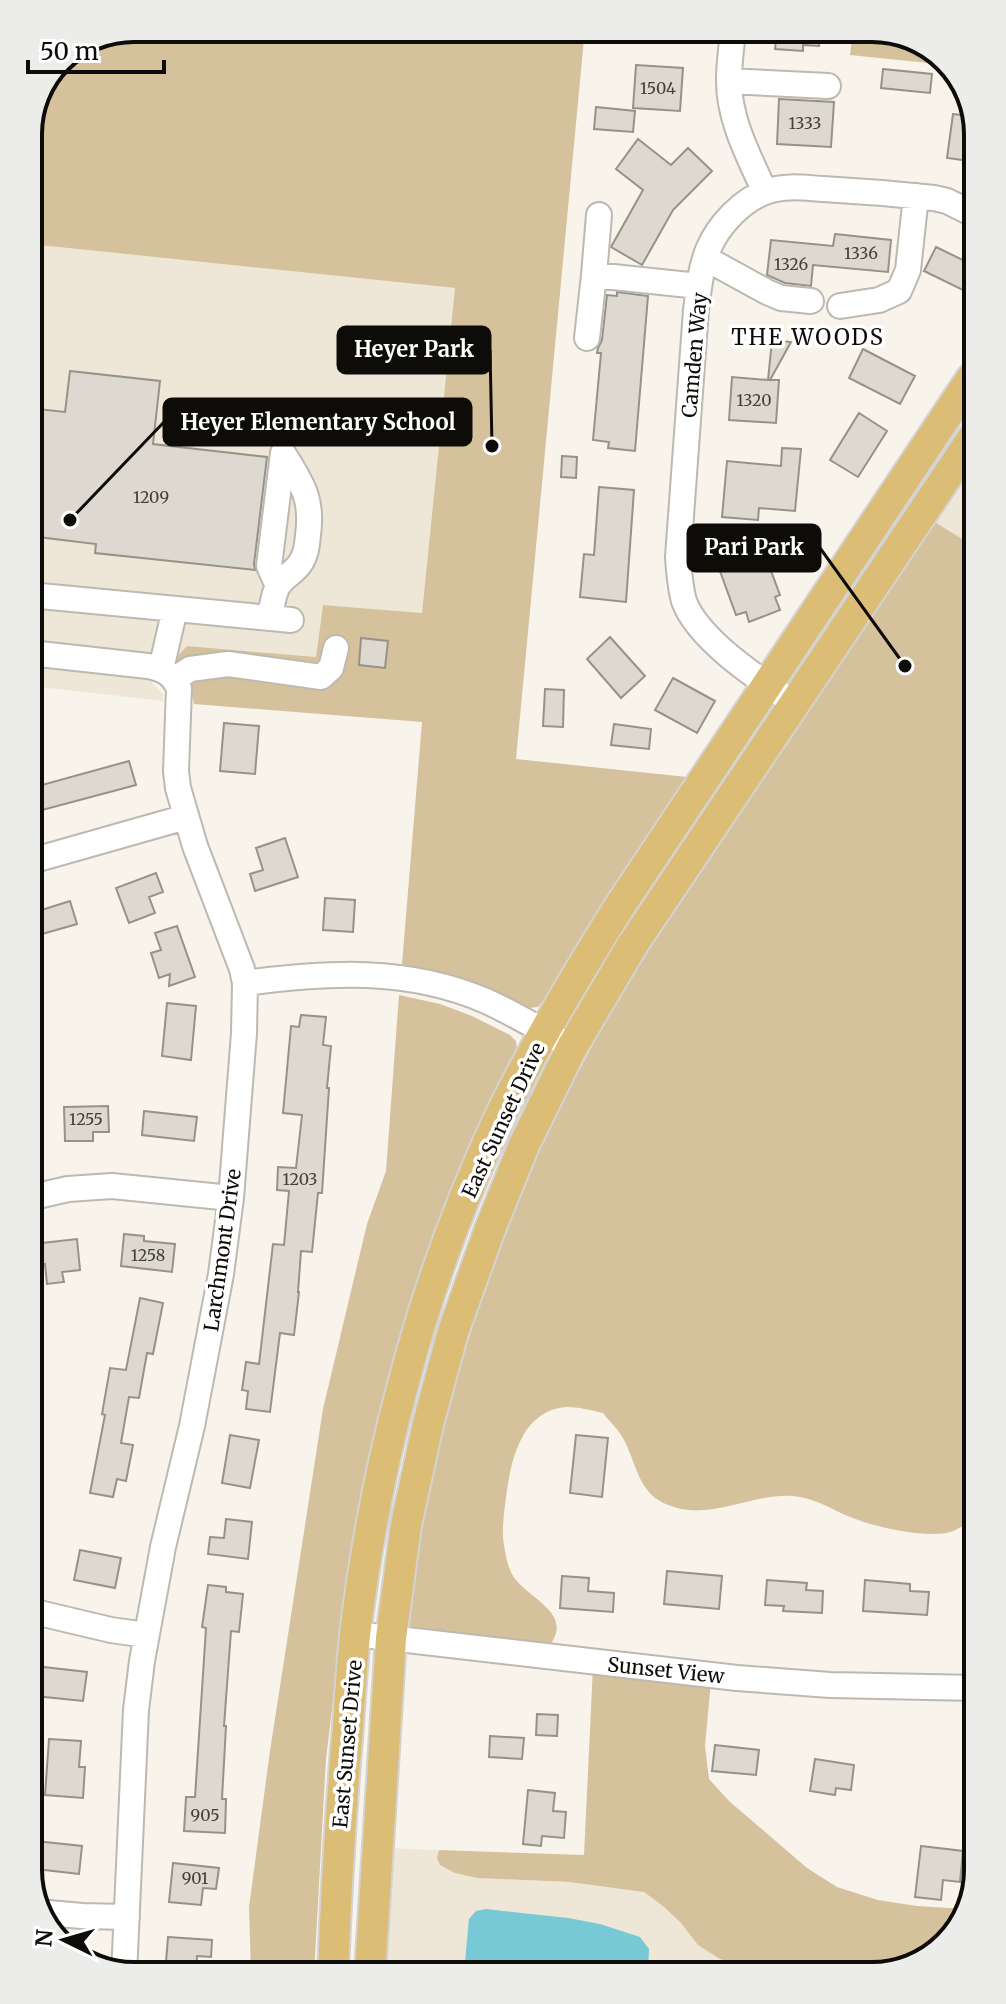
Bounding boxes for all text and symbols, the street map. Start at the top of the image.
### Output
scale bar [28,24,164,74]
text: 50 m [40,36,99,67]
house number: 1504 [640,78,676,98]
house number: 1333 [789,113,821,133]
house number: 1336 [844,243,878,263]
house number: 1326 [774,254,808,274]
street label: Camden Way [676,291,712,419]
district label: THE WOODS [731,323,885,351]
callout: Heyer Park [338,327,490,373]
text: Heyer Park [354,335,475,363]
house number: 1320 [737,390,771,410]
callout: Heyer Elementary School [164,399,471,445]
text: Heyer Elementary School [180,408,456,436]
house number: 1209 [133,487,169,507]
callout: Pari Park [688,525,820,571]
text: Pari Park [704,533,805,561]
street label: East Sunset Drive [456,1038,550,1202]
house number: 1255 [69,1109,103,1129]
street label: Larchmont Drive [198,1167,246,1333]
house number: 1203 [283,1169,317,1189]
house number: 1258 [131,1245,165,1265]
street label: Sunset View [606,1651,727,1689]
street label: East Sunset Drive [327,1659,367,1829]
house number: 905 [190,1805,220,1825]
house number: 901 [182,1868,208,1888]
north arrow [24,1900,104,1980]
text: N [29,1928,59,1948]

